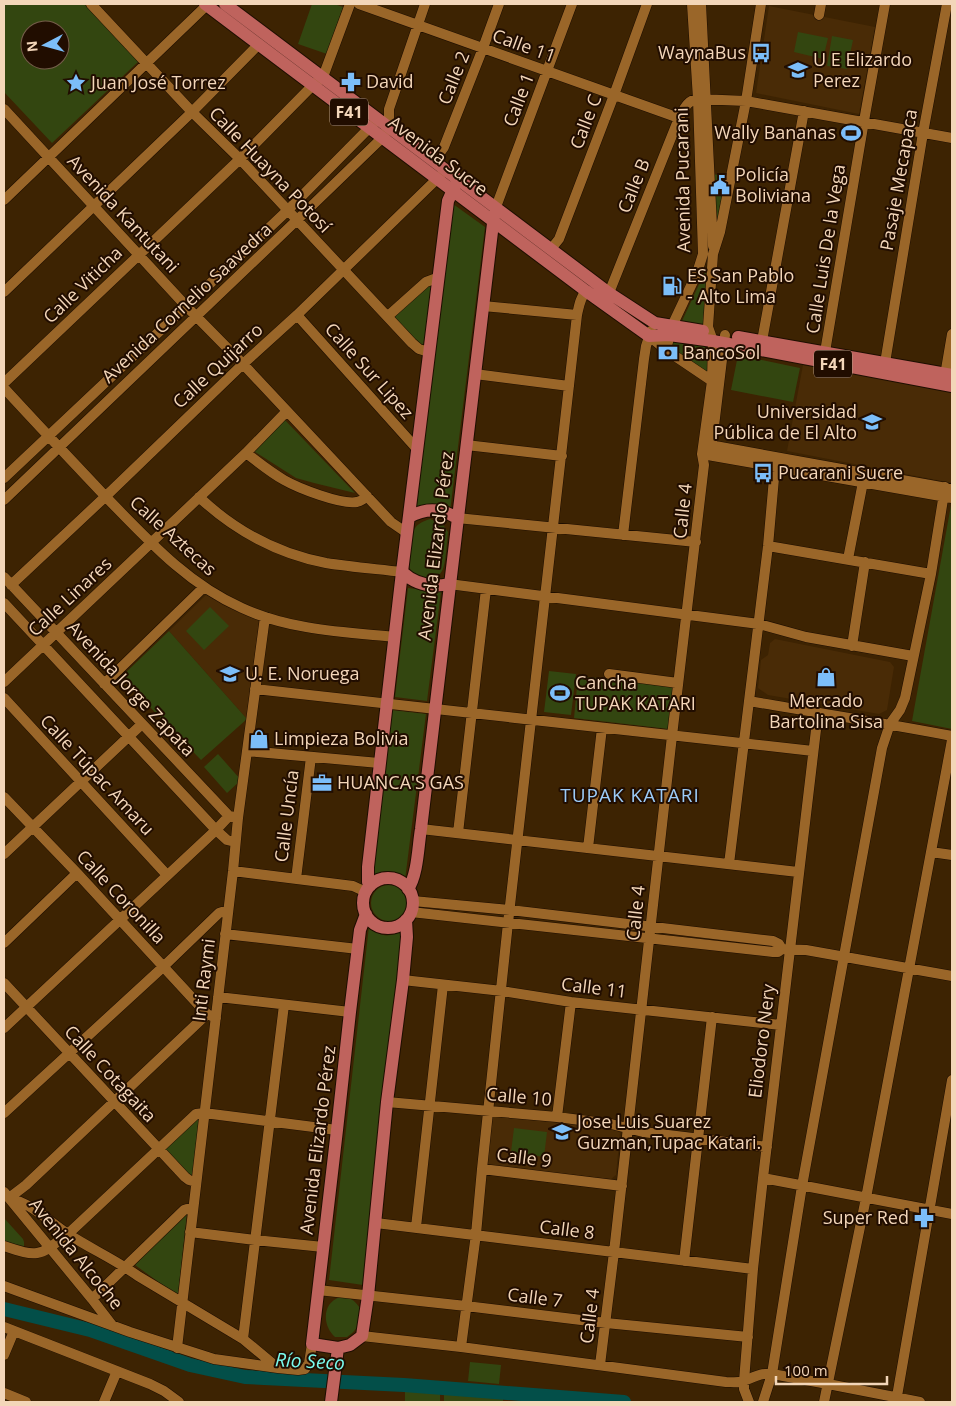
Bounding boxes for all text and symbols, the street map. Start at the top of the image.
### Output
north arrow [20,20,70,70]
street label: Calle 11 [489,23,559,68]
text: N [22,40,42,53]
place label: WaynaBus [658,40,746,64]
bus stop icon: WaynaBus [750,42,772,64]
street label: Calle 2 [432,47,475,108]
place label: U E Elizardo Perez [813,47,912,92]
school or university icon: U E Elizardo Perez [787,59,809,81]
place label: David [366,69,414,93]
street label: Calle 1 [497,69,539,130]
place label: Juan José Torrez [89,70,226,94]
pharmacy icon: David [340,71,362,93]
place icon: Juan José Torrez [65,72,87,94]
street label: Calle C [564,91,606,152]
road number: F41 [330,98,368,125]
street label: Calle Huayna Potosí [204,101,337,238]
street label: Avenida Pucarani [669,107,695,253]
street label: Pasaje Mecapaca [874,107,922,252]
street label: Avenida Sucre [384,110,493,201]
place label: Wally Bananas [714,120,836,144]
sports icon: Wally Bananas [840,122,862,144]
street label: Avenida Kantutani [63,149,185,278]
street label: Calle B [611,155,655,216]
place label: Policía Boliviana [735,162,811,207]
street label: Calle Luis De la Vega [800,162,850,335]
public building icon: Policía Boliviana [709,174,731,196]
street label: Avenida Cornelio Saavedra [96,217,277,388]
street label: Calle Viticha [38,241,127,328]
place label: ES San Pablo - Alto Lima [687,263,794,308]
fuel station icon: ES San Pablo - Alto Lima [661,275,683,297]
street label: Calle Quijarro [167,317,268,413]
street label: Calle Sur Lipez [320,317,419,424]
place label: BancoSol [683,340,760,364]
bank icon: BancoSol [657,342,679,364]
road number: F41 [814,350,852,378]
place label: Universidad Pública de El Alto [714,399,857,444]
school or university icon: Universidad Pública de El Alto [861,411,883,433]
street label: Avenida Elizardo Pérez [412,450,458,642]
place label: Pucarani Sucre [778,460,903,484]
bus stop icon: Pucarani Sucre [752,462,774,484]
street label: Calle 4 [667,482,697,540]
street label: Calle Aztecas [125,490,222,581]
street label: Calle Linares [22,551,116,641]
street label: Avenida Jorge Zapata [63,615,201,761]
place label: U. E. Noruega [245,661,360,685]
school or university icon: U. E. Noruega [219,663,241,685]
shop icon: Mercado Bartolina Sisa [815,666,837,688]
place label: Cancha TUPAK KATARI [575,670,696,715]
sports icon: Cancha TUPAK KATARI [549,682,571,704]
place label: Mercado Bartolina Sisa [769,688,883,733]
street label: Calle Túpac Amaru [35,709,160,840]
place label: Limpieza Bolivia [274,726,408,750]
shop icon: Limpieza Bolivia [248,728,270,750]
street label: Calle Uncía [268,768,304,863]
place label: HUANCA'S GAS [337,770,464,794]
office icon: HUANCA'S GAS [311,772,333,794]
district label: TUPAK KATARI [560,782,700,808]
street label: Calle Coronilla [72,844,172,948]
street label: Calle 4 [620,884,650,942]
street label: Inti Raymi [186,937,220,1023]
street label: Calle 11 [560,971,628,1003]
street label: Eliodoro Nery [742,982,780,1099]
street label: Calle Cotagaita [59,1020,162,1127]
street label: Avenida Elizardo Pérez [294,1044,340,1236]
street label: Calle 10 [485,1081,553,1111]
place label: Jose Luis Suarez Guzman,Tupac Katari. [575,1109,761,1154]
school or university icon: Jose Luis Suarez Guzman,Tupac Katari. [551,1121,573,1143]
street label: Calle 9 [495,1142,553,1172]
street label: Avenida Alcoche [24,1193,129,1314]
place label: Super Red [823,1205,909,1229]
pharmacy icon: Super Red [913,1207,935,1229]
street label: Calle 8 [538,1214,596,1244]
street label: Calle 7 [506,1282,564,1312]
street label: Calle 4 [574,1287,604,1345]
water label: Río Seco [275,1346,345,1376]
scale bar [776,1354,887,1386]
text: 100 m [784,1360,828,1380]

